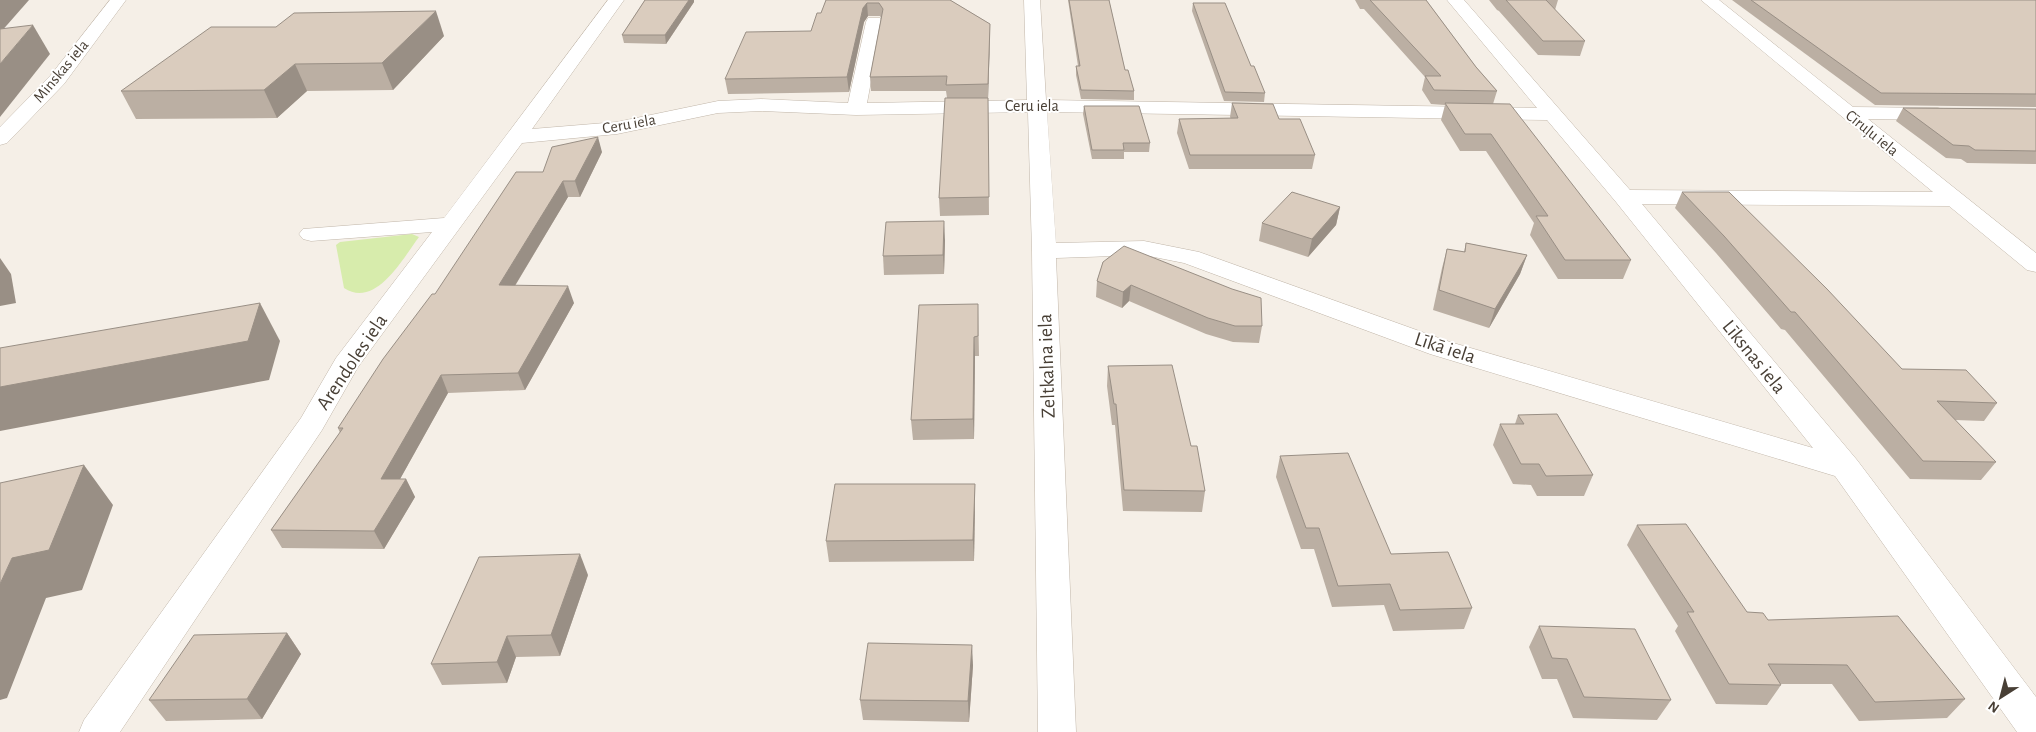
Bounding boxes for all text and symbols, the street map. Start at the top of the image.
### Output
street label: Minskas iela [30,37,92,105]
street label: Ceru iela [1005,98,1059,114]
street label: Cīruļu iela [1841,107,1901,161]
street label: Ceru iela [601,111,657,137]
street label: Arendoles iela [313,311,391,413]
street label: Zeltkalna iela [1035,313,1059,419]
street label: Līksnas iela [1718,316,1790,398]
street label: Līkā iela [1412,329,1478,367]
north arrow [1976,672,2026,722]
text: N [1986,698,2002,715]

